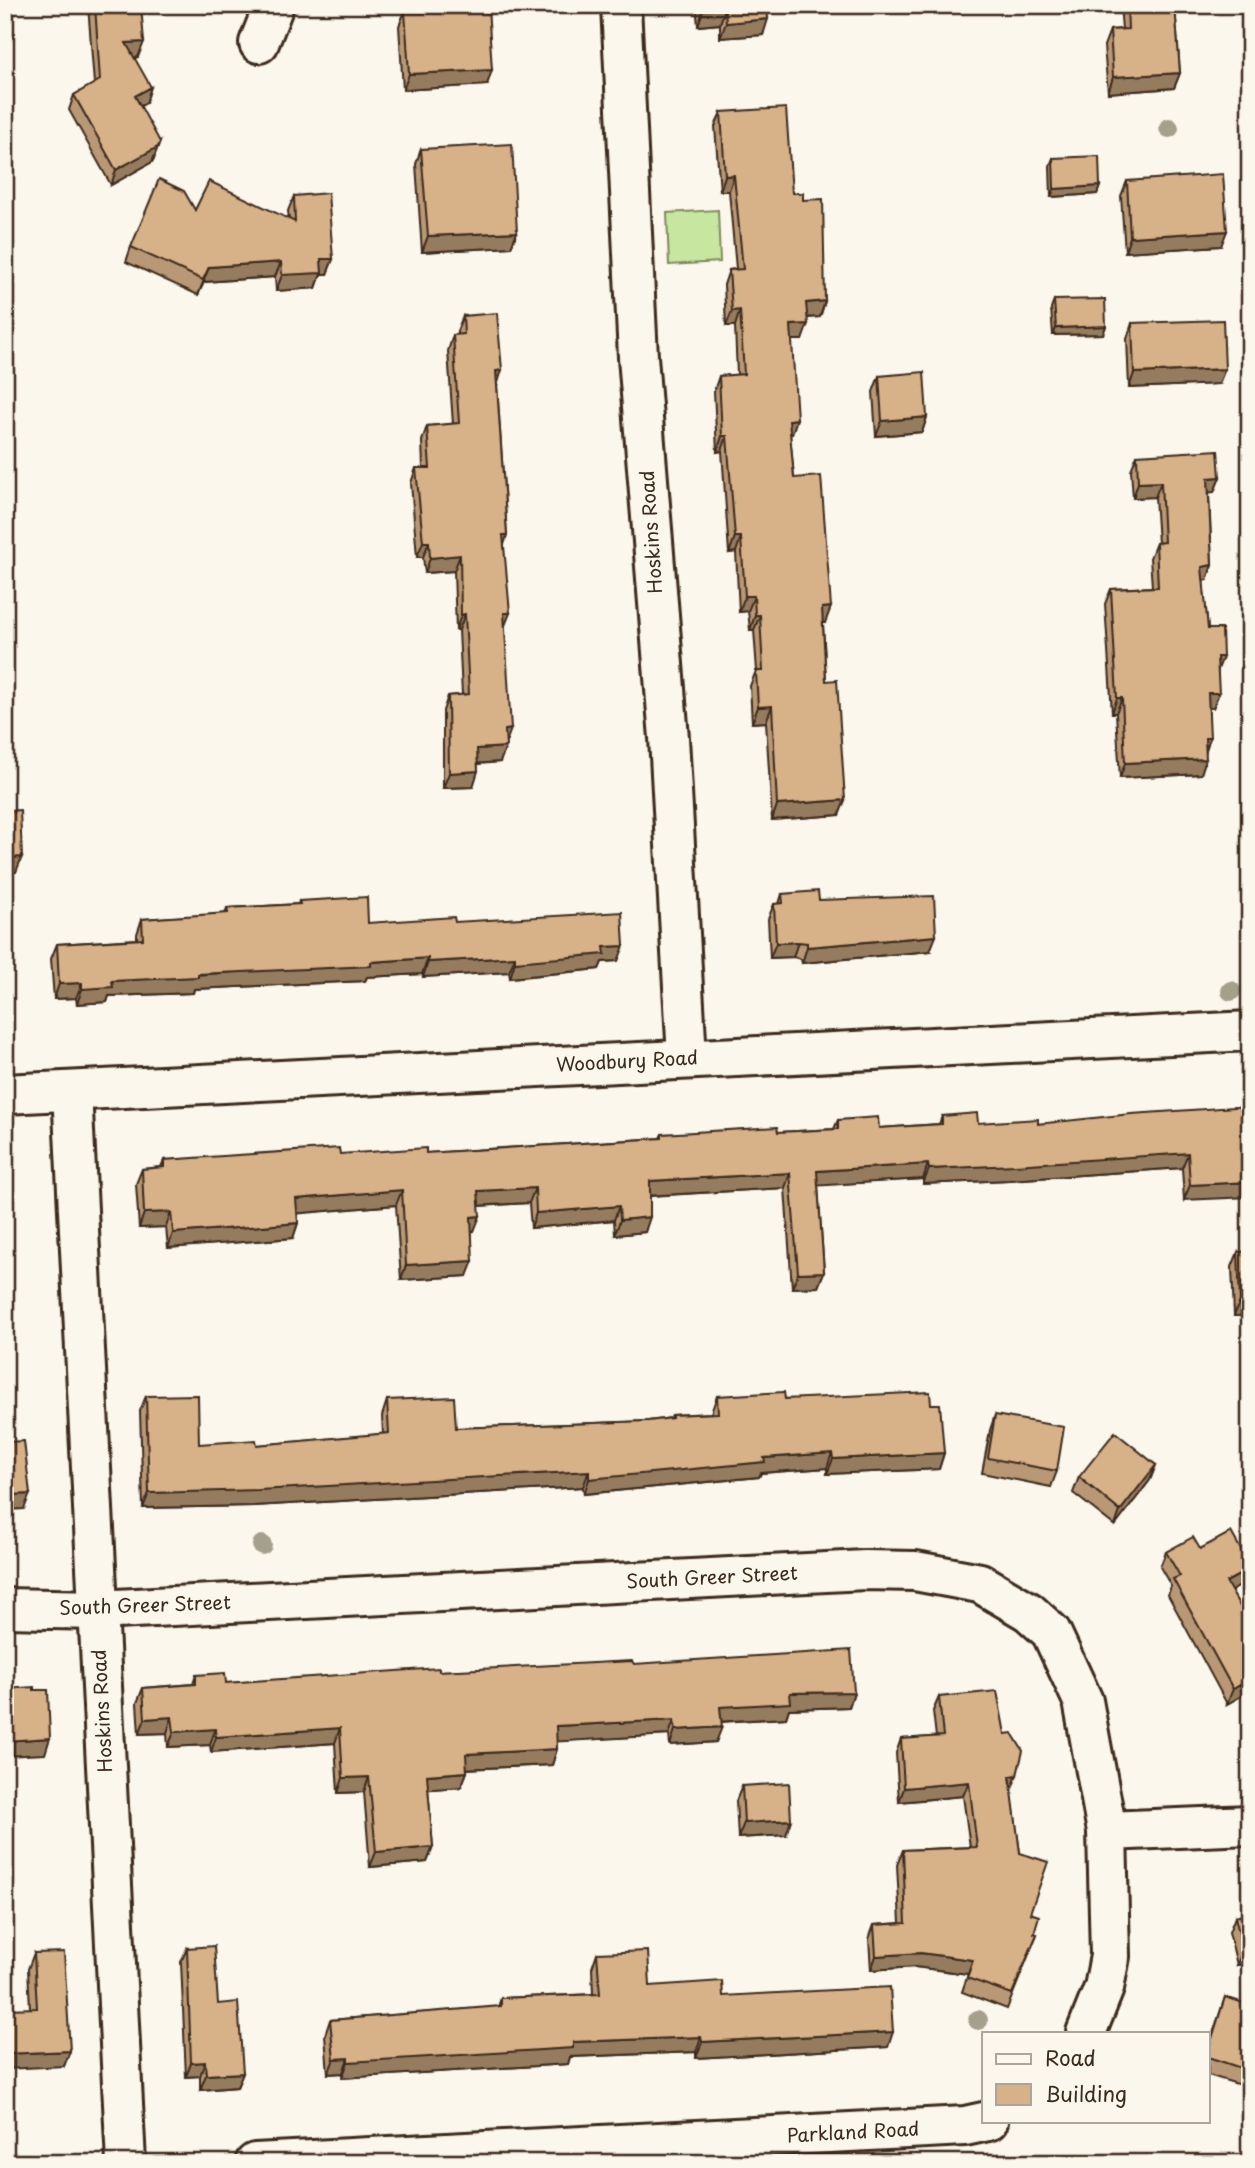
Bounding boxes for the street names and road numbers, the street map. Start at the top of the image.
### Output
street label: Hoskins Road [632,469,668,595]
street label: Woodbury Road [555,1042,699,1078]
street label: South Greer Street [626,1558,799,1594]
street label: South Greer Street [59,1587,231,1621]
street label: Hoskins Road [84,1649,118,1773]
street label: Parkland Road [786,2114,920,2148]

